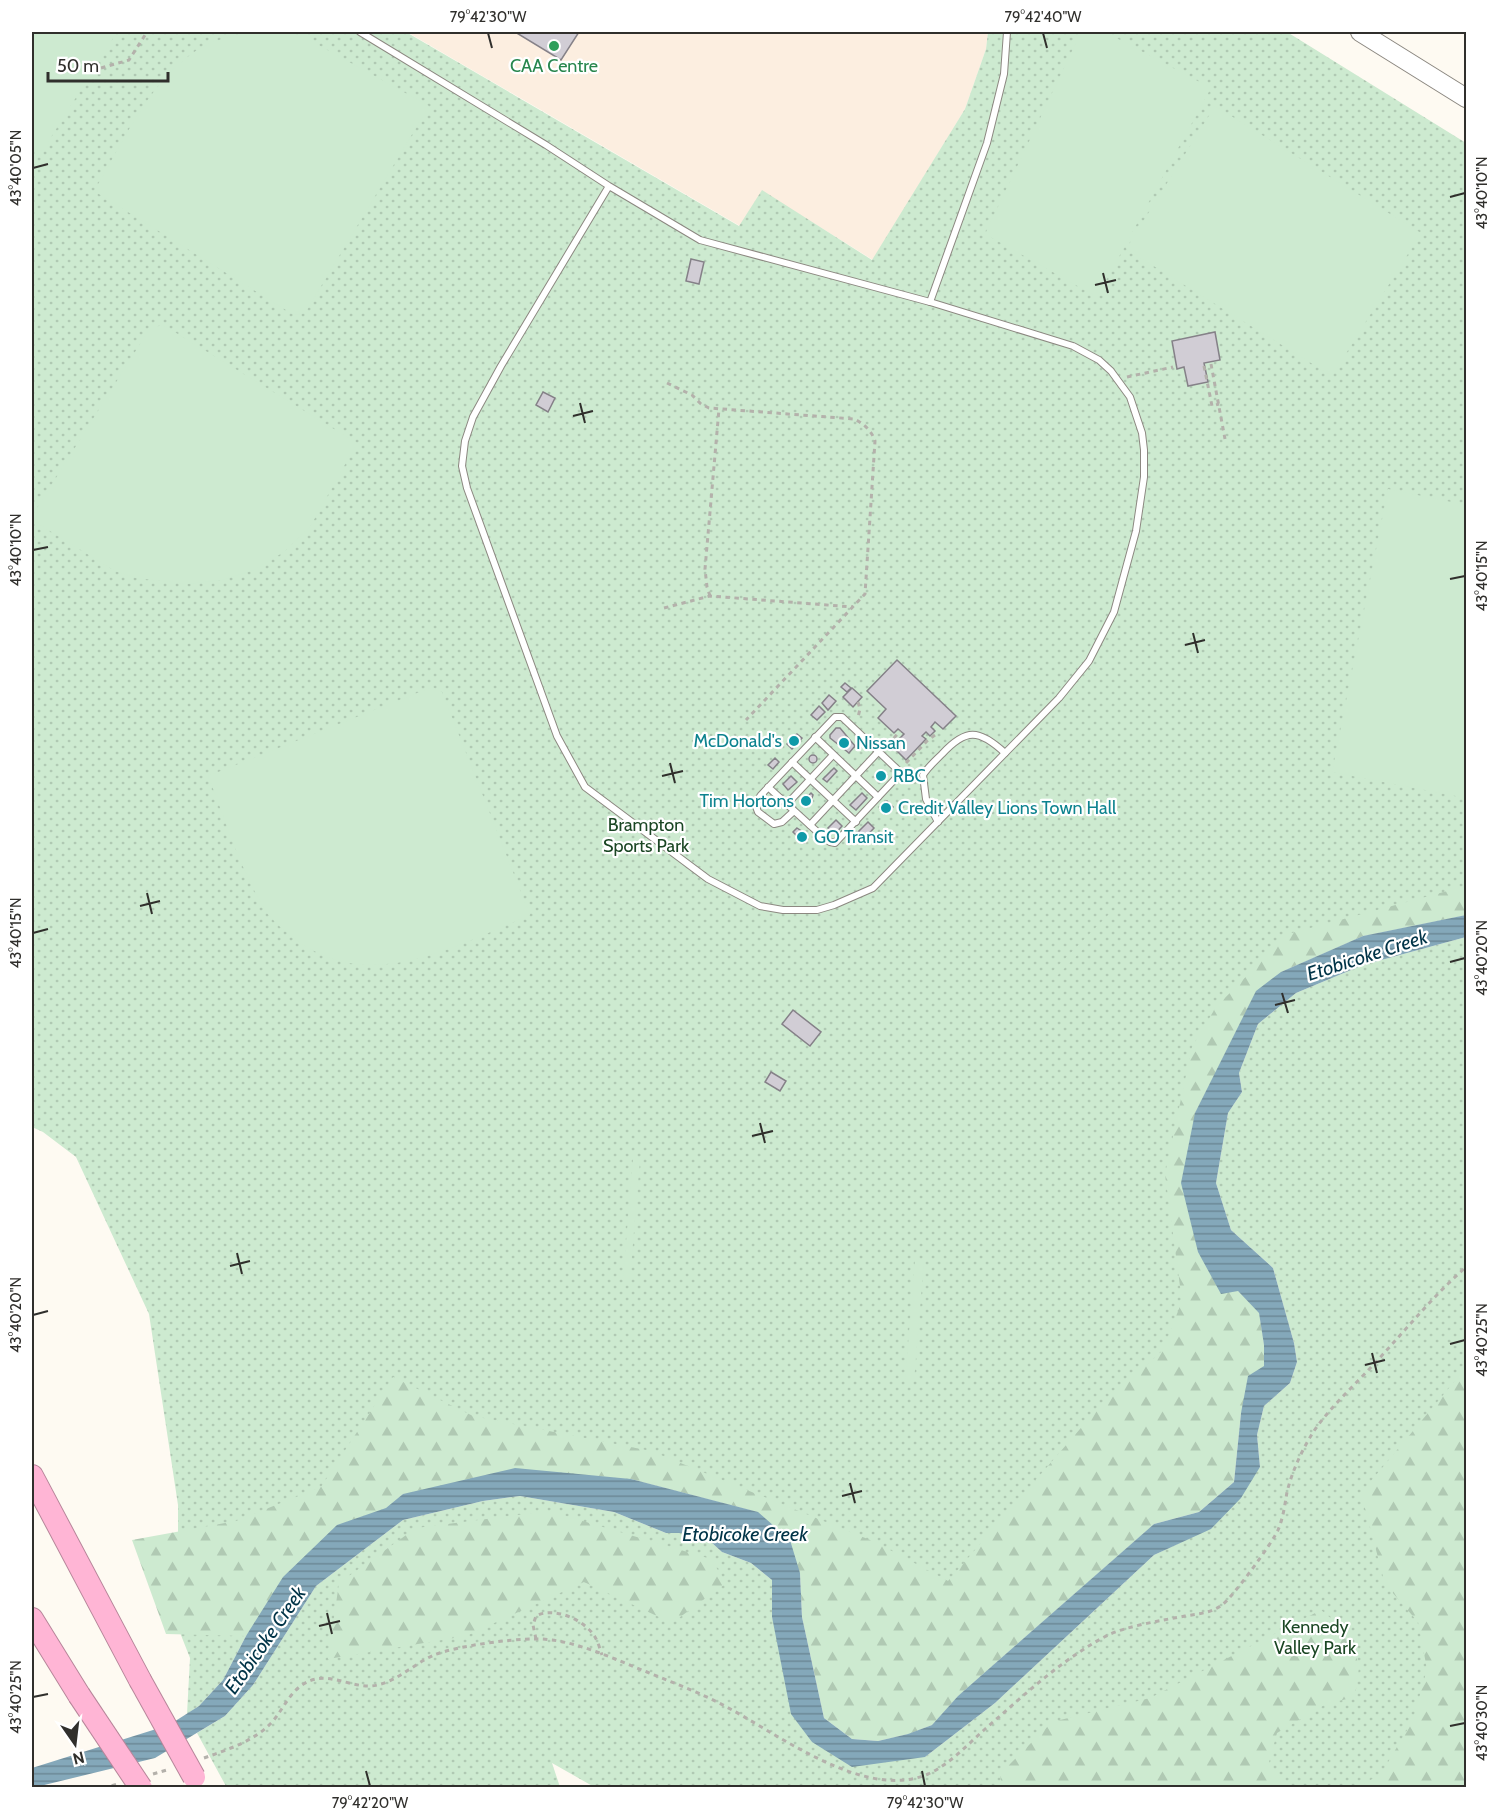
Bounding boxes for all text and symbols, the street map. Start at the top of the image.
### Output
text: 79°42'30"W [450,8,527,26]
text: 79°42'40"W [1004,8,1082,26]
marker: CAA Centre [547,39,561,53]
scale bar [48,45,168,83]
text: 50 m [57,55,99,77]
place label: CAA Centre [510,55,598,77]
text: 43°40'05"N [7,130,25,206]
text: 43°40'10"N [1473,156,1491,230]
text: 43°40'10"N [7,513,25,587]
text: 43°40'15"N [1473,541,1491,611]
place label: McDonald's [694,730,782,752]
place label: Nissan [856,732,906,754]
marker: McDonald's [787,734,801,748]
marker: Nissan [837,736,851,750]
place label: RBC [893,765,926,787]
marker: RBC [874,769,888,783]
place label: Tim Hortons [699,790,794,812]
marker: Tim Hortons [799,794,813,808]
place label: Credit Valley Lions Town Hall [898,797,1117,819]
marker: Credit Valley Lions Town Hall [879,801,893,815]
park label: Brampton Sports Park [603,814,690,857]
place label: GO Transit [814,826,894,848]
marker: GO Transit [795,830,809,844]
text: 43°40'15"N [7,898,25,968]
text: 43°40'20"N [1473,920,1491,996]
water label: Etobicoke Creek [1304,924,1432,986]
text: 43°40'20"N [7,1277,25,1353]
text: 43°40'25"N [1473,1303,1491,1377]
water label: Etobicoke Creek [682,1522,809,1546]
water label: Etobicoke Creek [219,1581,312,1698]
park label: Kennedy Valley Park [1274,1616,1357,1659]
text: 43°40'25"N [7,1660,25,1734]
text: 43°40'30"N [1473,1685,1491,1761]
north arrow [45,1714,105,1774]
text: N [71,1747,86,1769]
text: 79°42'20"W [332,1794,409,1812]
text: 79°42'30"W [887,1794,964,1812]

